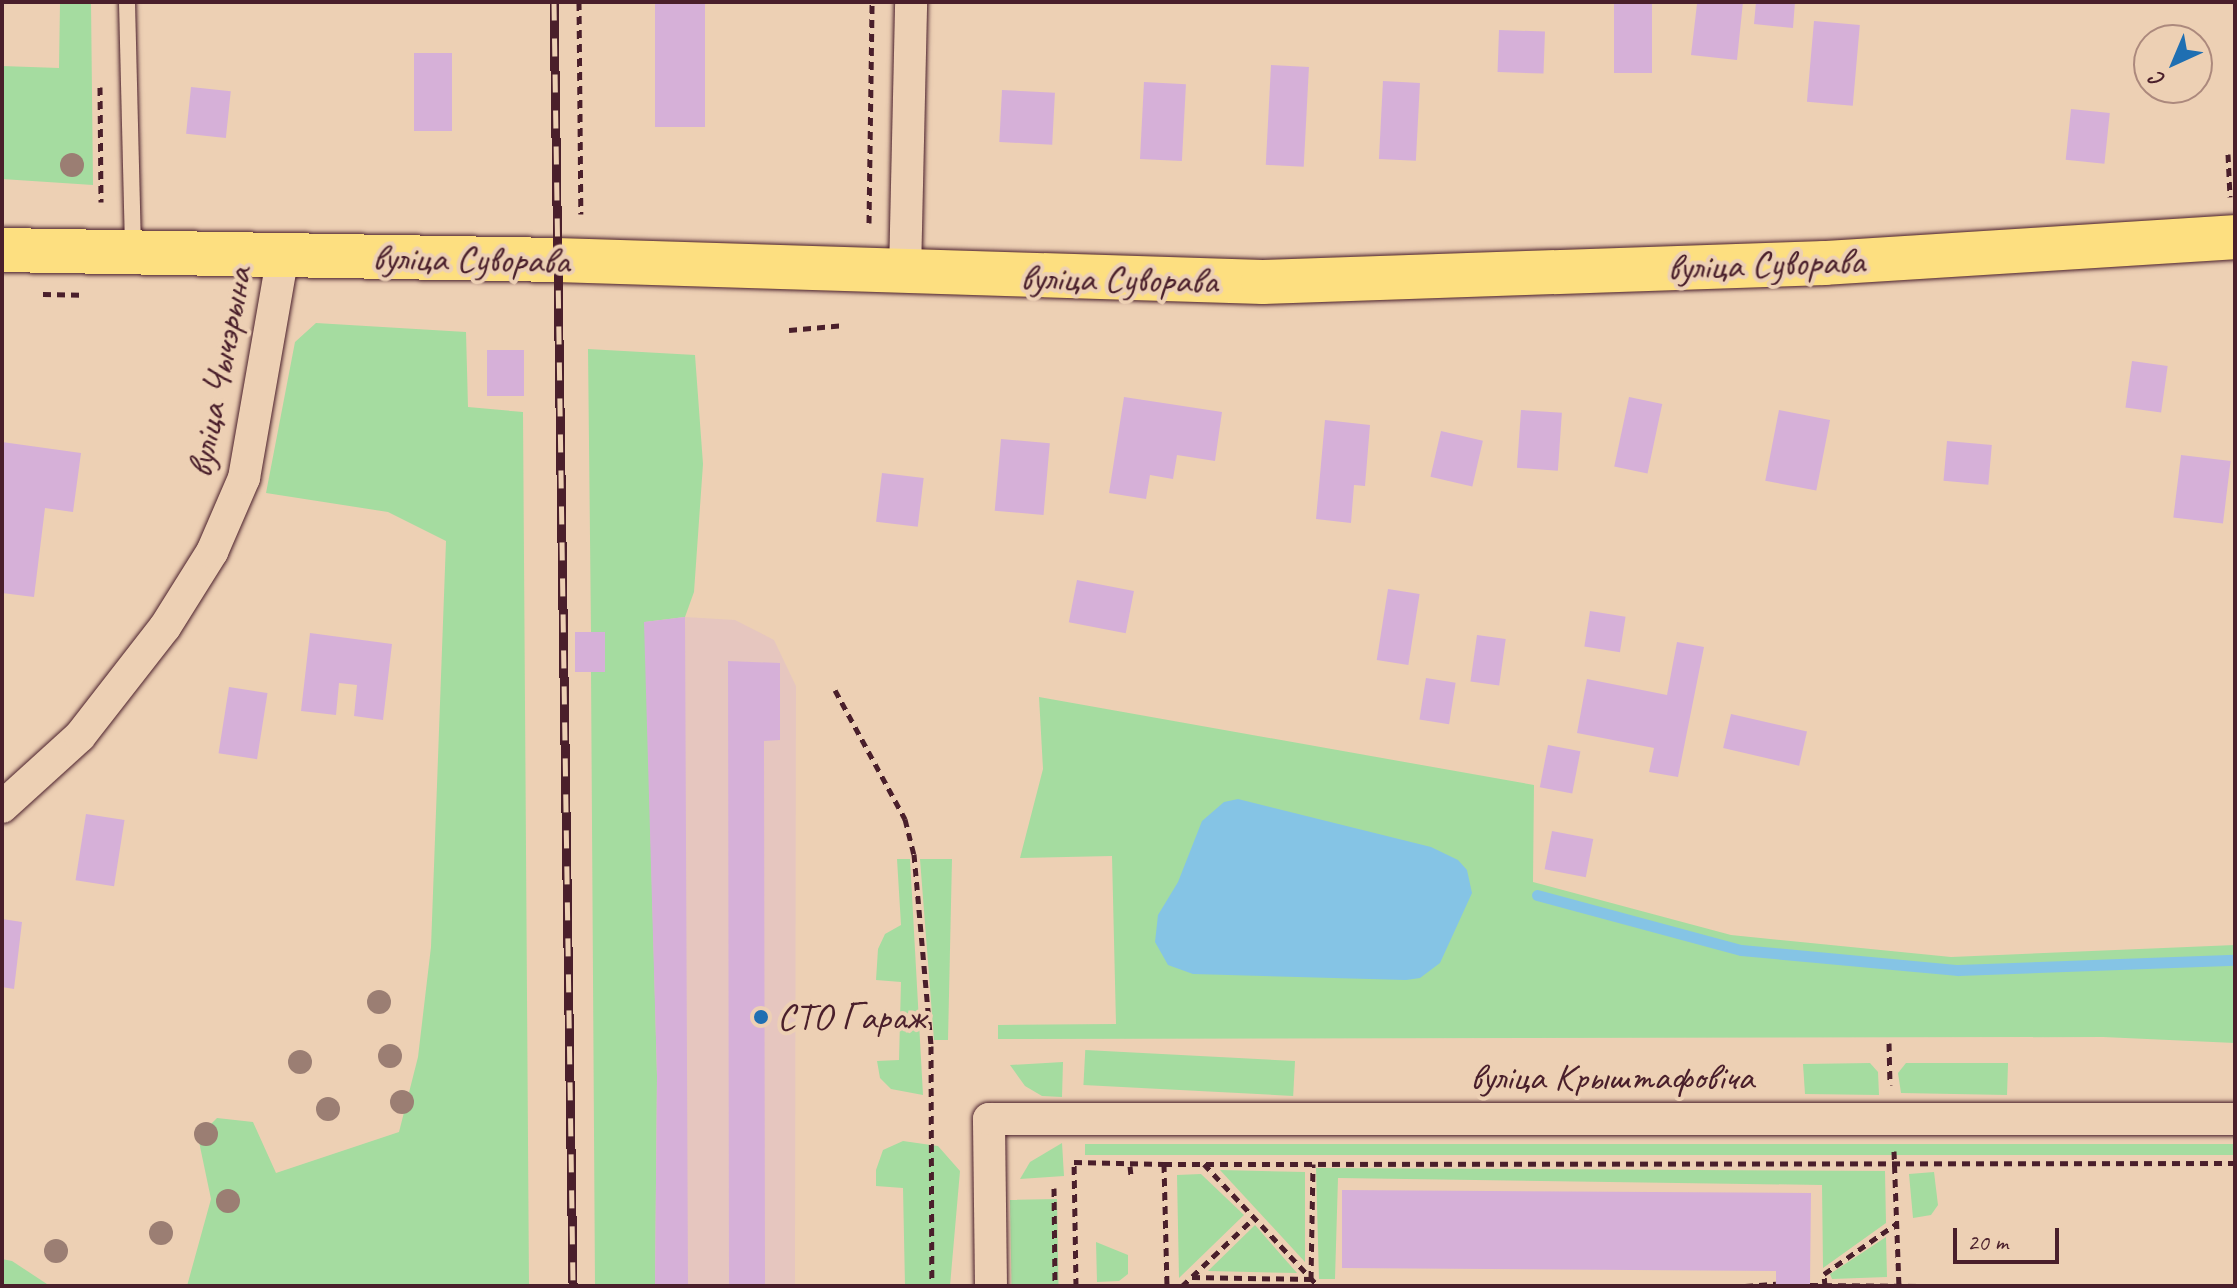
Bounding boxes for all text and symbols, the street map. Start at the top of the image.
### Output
north arrow [2133,24,2213,104]
text: С [2144,66,2171,94]
street label: вуліца Суворава [371,234,571,284]
street label: вуліца Суворава [1666,238,1866,290]
street label: вуліца Суворава [1019,254,1219,304]
street label: вуліца Чычэрына [176,263,262,481]
place label: СТО Гараж [777,994,915,1040]
marker: СТО Гараж [752,1008,770,1026]
street label: вуліца Крыштафовіча [1471,1054,1753,1100]
scale bar [1957,1212,2063,1262]
text: 20 m [1967,1227,2008,1257]

